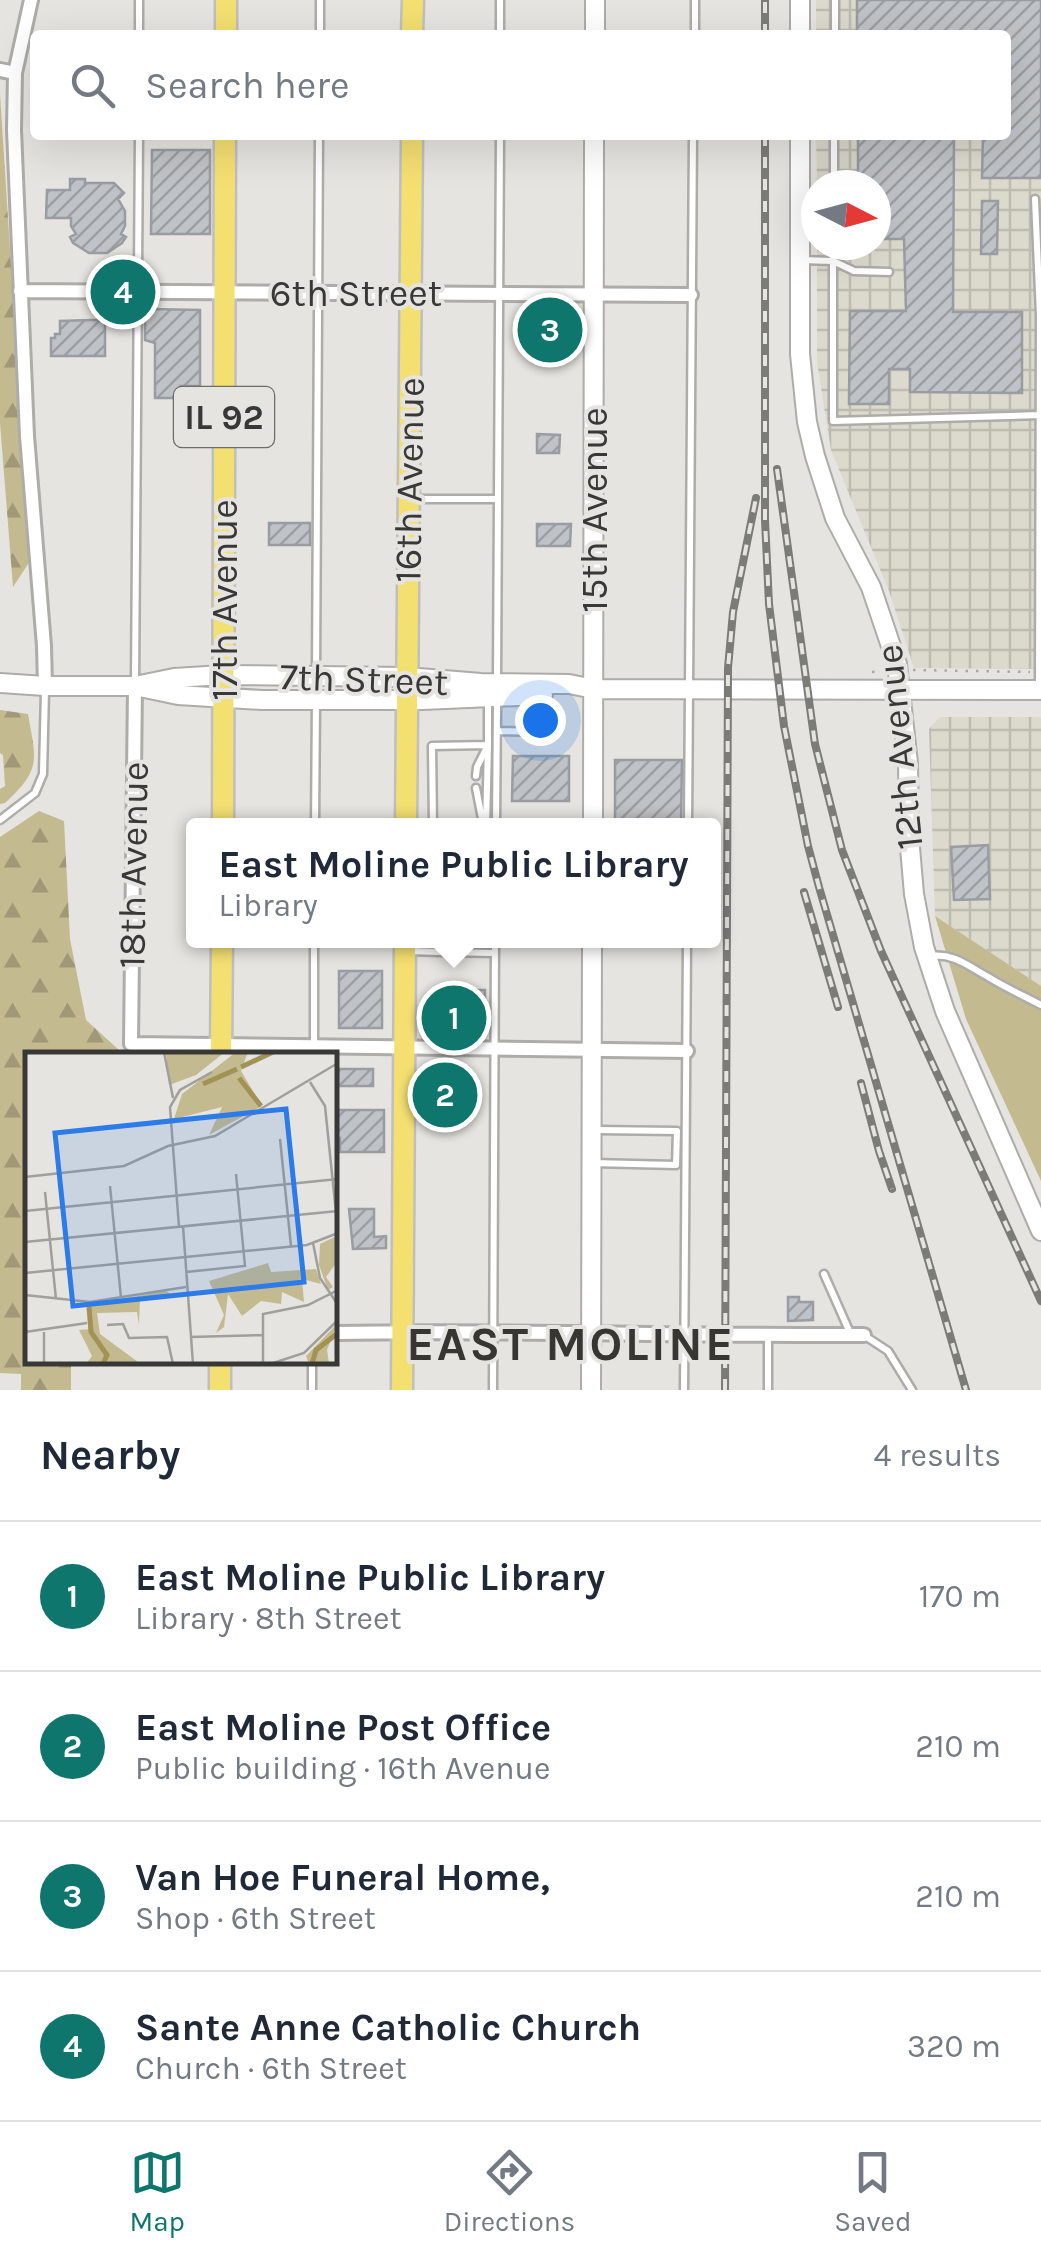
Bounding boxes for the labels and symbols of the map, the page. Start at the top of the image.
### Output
north arrow [801,170,891,260]
pin: 4 [90,254,156,330]
street label: 6th Street [270,271,442,316]
pin: 3 [518,292,582,368]
street label: 16th Avenue [385,377,434,583]
road number: IL 92 [174,387,274,447]
street label: 15th Avenue [572,407,617,613]
street label: 17th Avenue [202,499,247,701]
street label: 12th Avenue [866,642,933,852]
street label: 7th Street [279,654,449,705]
your location [515,695,566,746]
street label: 18th Avenue [109,761,158,969]
pin: 1 [422,980,486,1056]
inset map [25,1052,338,1365]
pin: 2 [412,1058,478,1132]
district label: EAST MOLINE [406,1316,736,1372]

